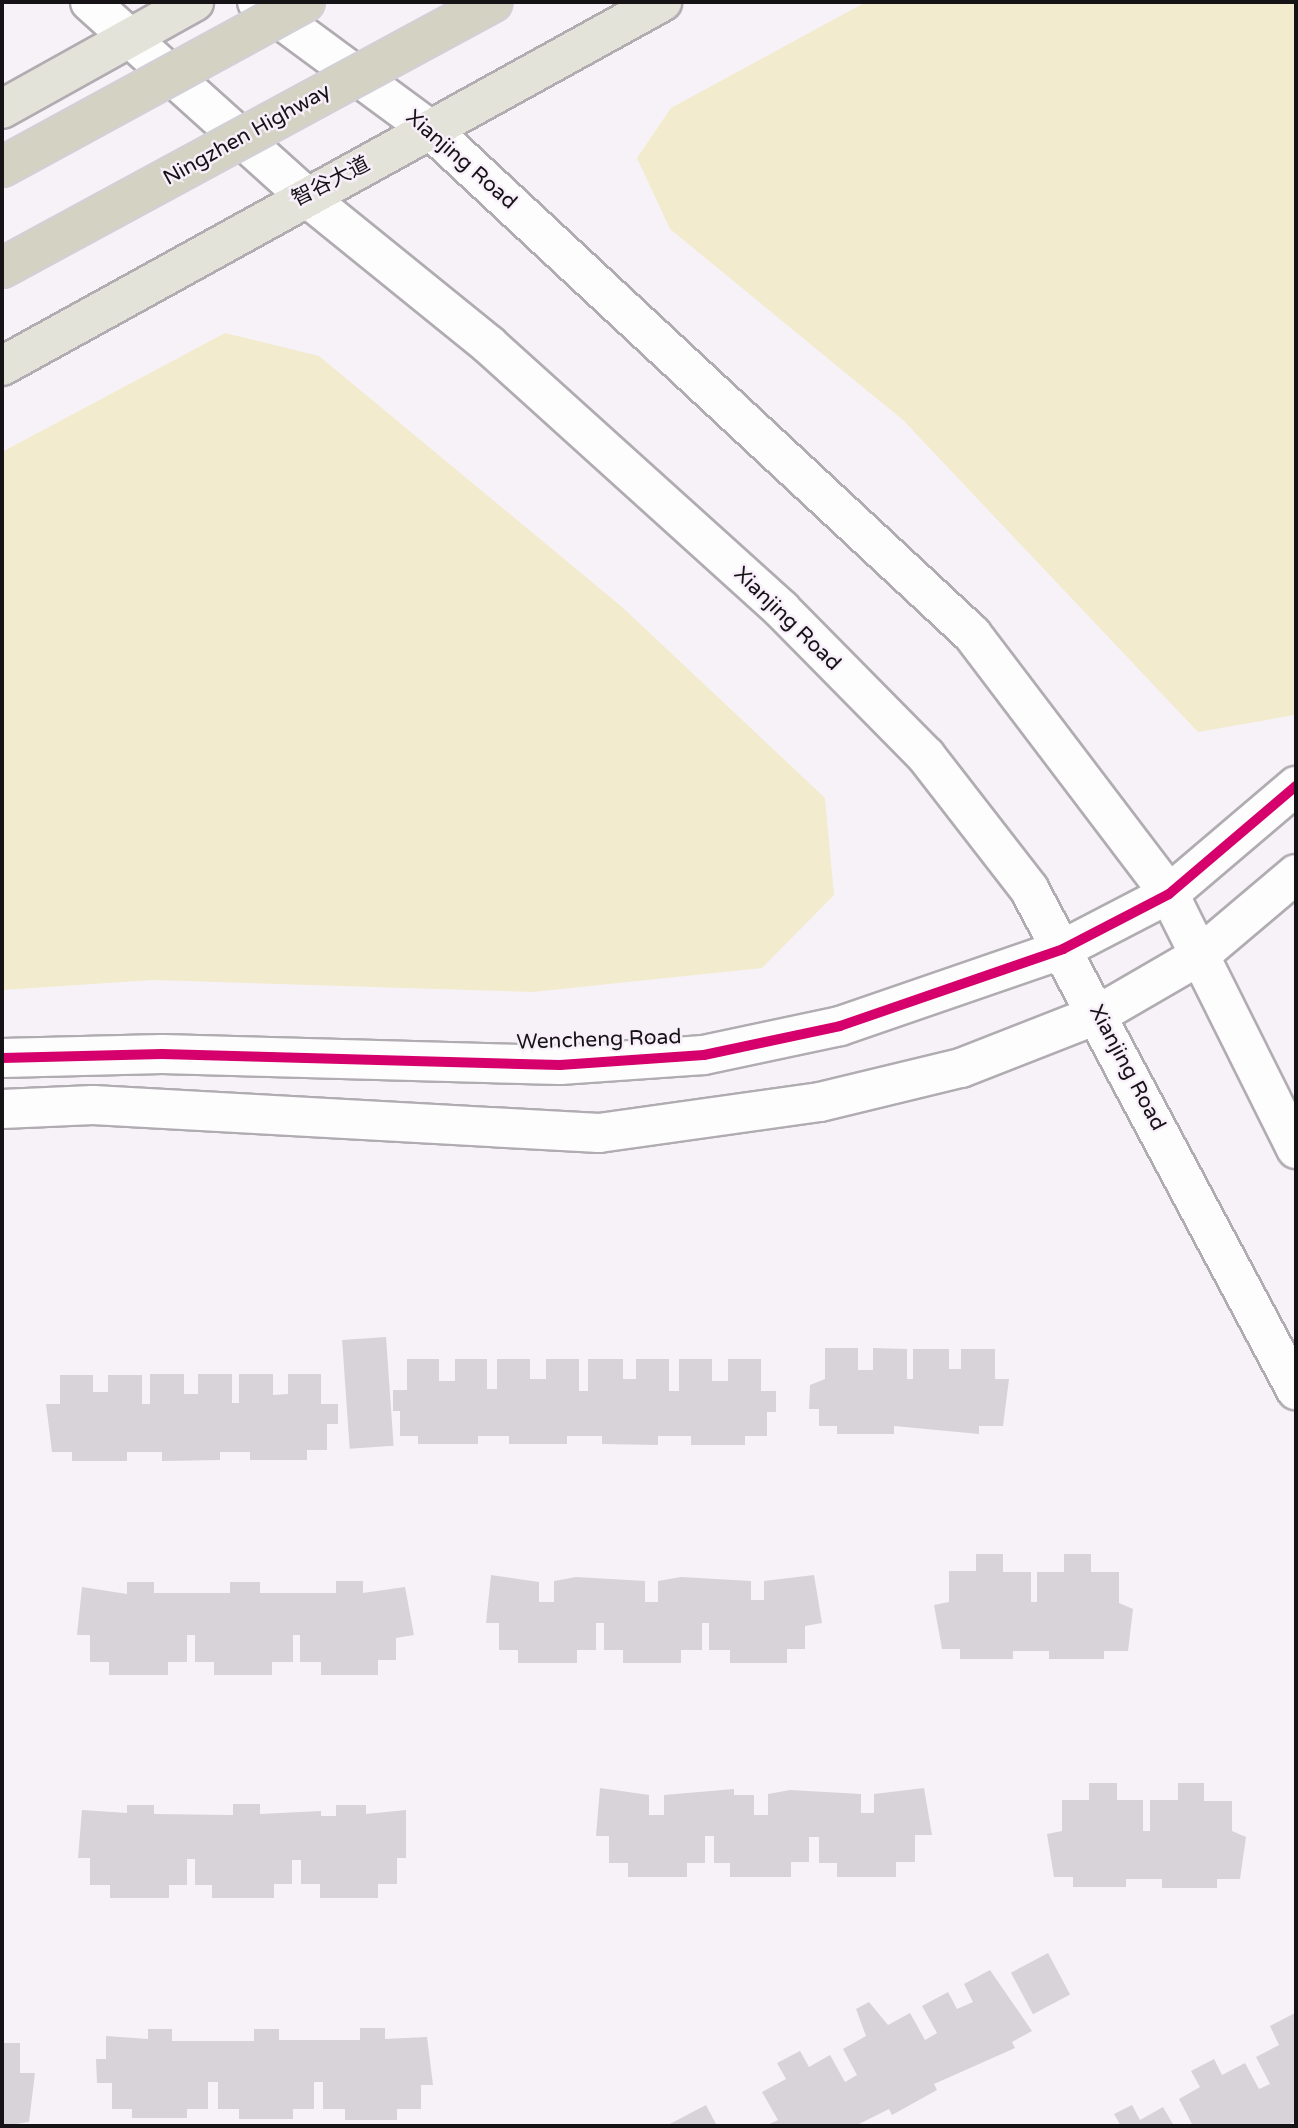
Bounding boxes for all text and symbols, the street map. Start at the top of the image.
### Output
street label: Ningzhen Highway [159,79,335,191]
street label: Xianjing Road [400,105,522,215]
street label: 智谷大道 [288,152,374,212]
street label: Xianjing Road [728,562,846,676]
street label: Xianjing Road [1083,1001,1171,1135]
street label: Wencheng Road [516,1025,682,1055]

